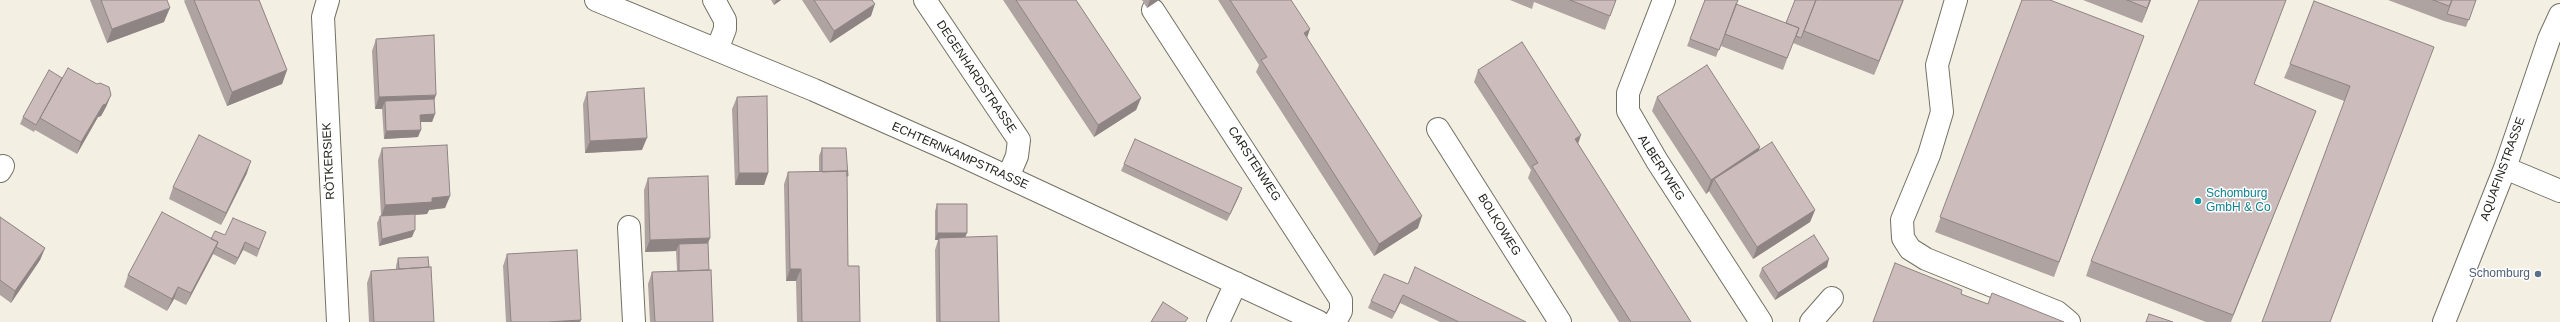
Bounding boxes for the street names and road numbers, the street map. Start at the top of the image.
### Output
street label: DEGENHARDSTRASSE [933,18,1019,136]
street label: AQUAFINSTRASSE [2478,115,2528,223]
street label: ECHTERNKAMPSTRASSE [889,119,1031,193]
street label: RÖTKERSIEK [320,122,338,200]
street label: CARSTENWEG [1225,124,1283,204]
street label: ALBERTWEG [1635,133,1687,203]
street label: BOLKOWEG [1474,191,1524,259]

